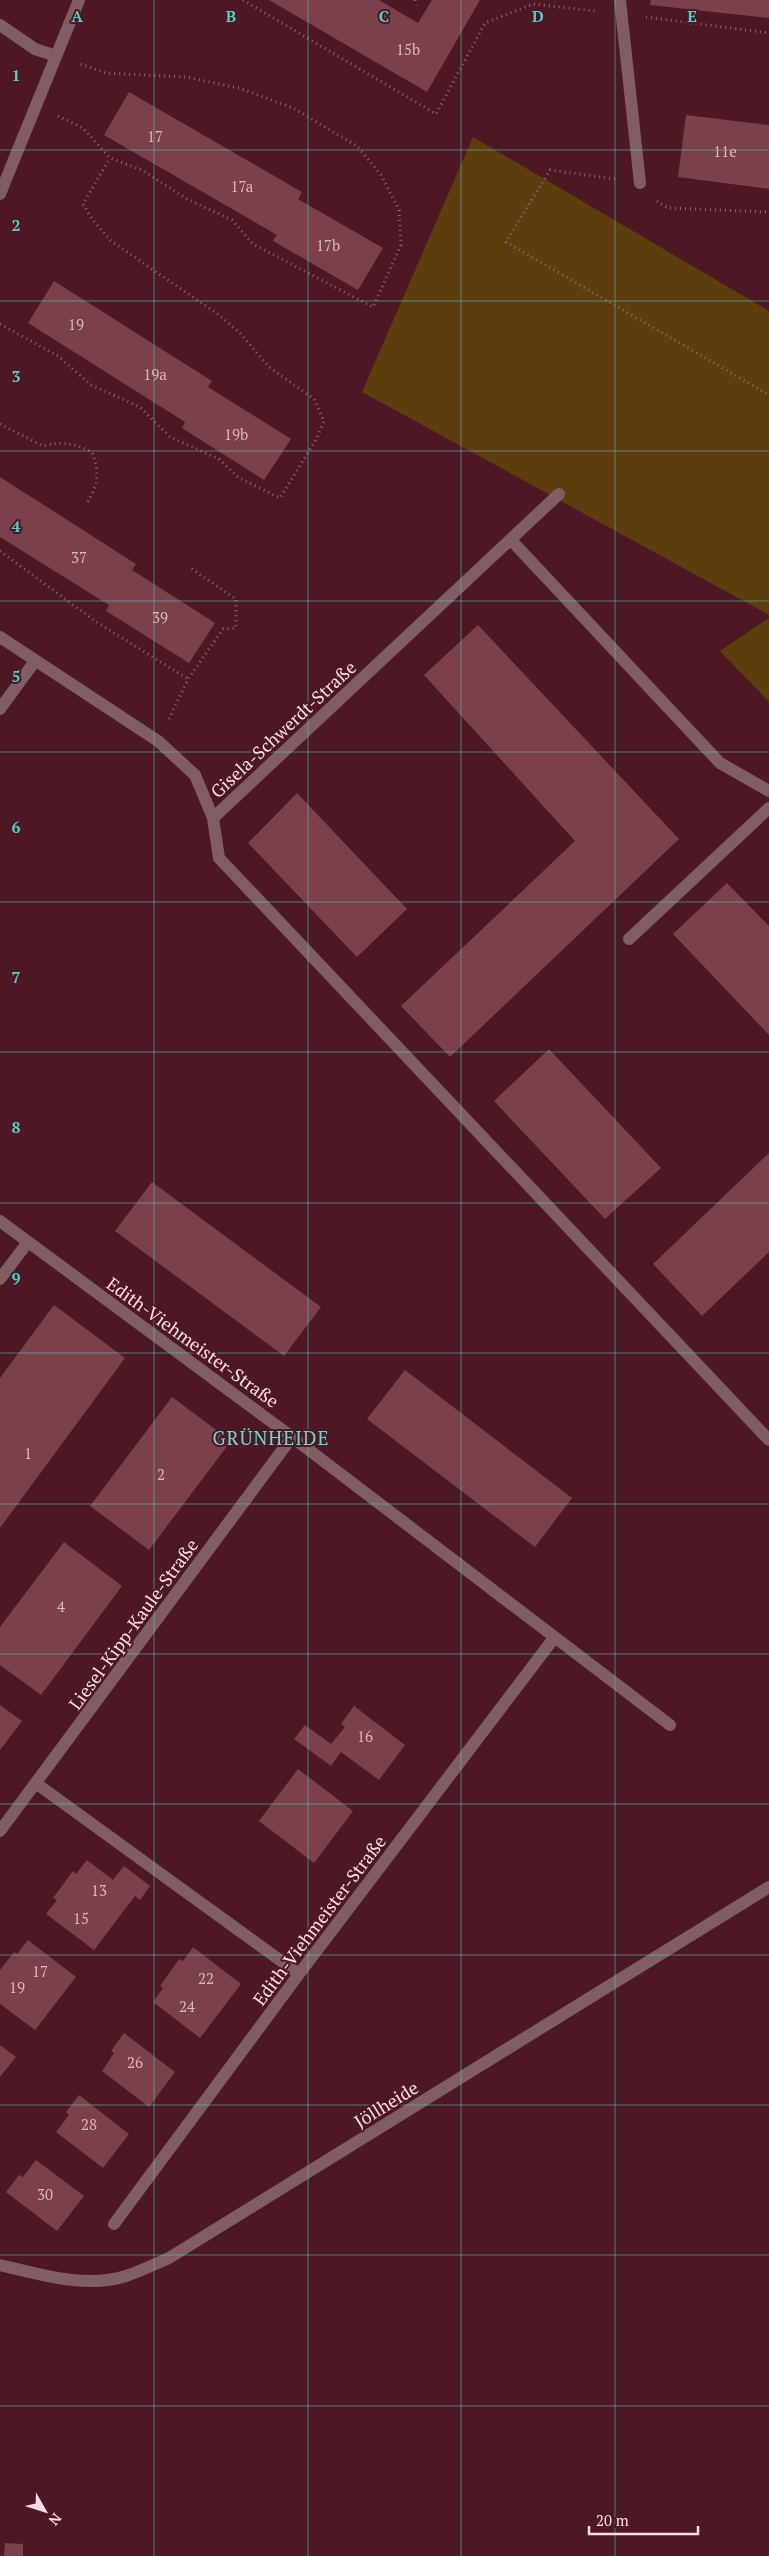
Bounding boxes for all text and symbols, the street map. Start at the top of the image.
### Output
text: A [71,5,83,27]
text: B [226,5,236,27]
text: C [379,5,389,27]
text: D [532,5,544,27]
text: E [687,5,697,27]
house number: 15b [396,39,420,59]
text: 1 [11,64,21,86]
house number: 17 [147,126,163,146]
house number: 11e [713,141,737,161]
house number: 17a [231,176,254,196]
text: 2 [11,214,21,236]
house number: 17b [316,235,340,255]
house number: 19 [68,314,84,334]
house number: 19a [143,364,167,384]
text: 3 [11,365,21,387]
house number: 19b [224,424,248,444]
text: 4 [11,515,21,537]
house number: 37 [71,547,87,567]
house number: 39 [152,607,168,627]
street label: Gisela-Schwerdt-Straße [205,655,361,803]
text: 5 [11,665,21,687]
text: 6 [11,816,21,838]
text: 7 [11,966,21,988]
text: 8 [11,1116,21,1138]
text: 9 [11,1267,21,1289]
street label: Edith-Viehmeister-Straße [102,1271,284,1413]
district label: GRÜNHEIDE [213,1425,329,1450]
house number: 1 [24,1443,32,1463]
house number: 2 [157,1464,165,1484]
street label: Liesel-Kipp-Kaule-Straße [63,1534,203,1714]
house number: 4 [57,1596,65,1616]
house number: 16 [357,1726,373,1746]
street label: Edith-Viehmeister-Straße [247,1830,391,2010]
house number: 13 [91,1880,107,1900]
house number: 15 [73,1908,89,1928]
house number: 17 [32,1961,48,1981]
house number: 22 [198,1968,214,1988]
house number: 19 [9,1977,25,1997]
house number: 24 [179,1996,195,2016]
house number: 26 [127,2052,143,2072]
street label: Jöllheide [350,2075,422,2133]
house number: 28 [81,2114,97,2134]
house number: 30 [37,2184,53,2204]
north arrow [20,2486,70,2536]
scale bar [589,2504,698,2536]
text: N [45,2509,66,2530]
text: 20 m [596,2510,629,2530]

